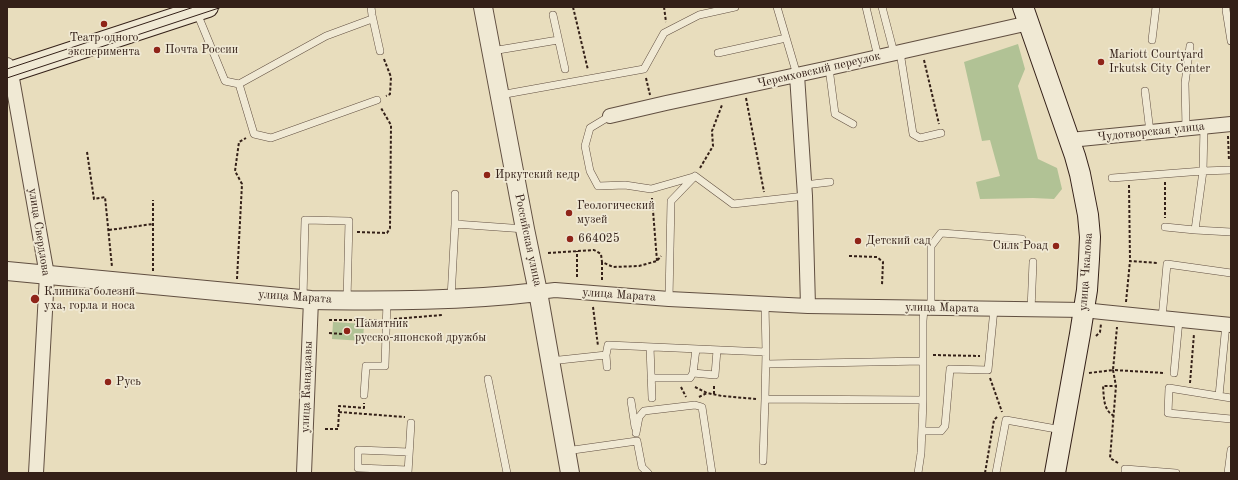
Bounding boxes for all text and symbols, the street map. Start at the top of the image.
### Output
marker: Театр одного эксперимента [99,19,109,29]
place label: Театр одного эксперимента [68,31,140,59]
place label: Почта России [165,43,238,57]
marker: Почта России [152,45,162,55]
place label: Mariott Courtyard Irkutsk City Center [1109,48,1210,76]
street label: Черемховский переулок [756,49,882,91]
marker: Mariott Courtyard Irkutsk City Center [1096,57,1106,67]
street label: Чудотворская улица [1097,119,1205,145]
place label: Иркутский кедр [495,168,580,182]
marker: Иркутский кедр [482,170,492,180]
street label: улица Свердлова [25,187,53,277]
street label: Российская улица [511,192,545,288]
place label: Геологический музей [577,199,655,227]
marker: Геологический музей [564,208,574,218]
place label: 664025 [578,232,620,246]
street label: улица Чкалова [1076,232,1096,312]
marker: 664025 [565,234,575,244]
place label: Детский сад [866,234,931,248]
marker: Детский сад [853,236,863,246]
place label: Силк Роад [993,239,1048,253]
marker: Силк Роад [1051,241,1061,251]
place label: Клиника болезнй уха, горла и носа [44,285,135,313]
street label: улица Марата [582,285,656,305]
street label: улица Марата [258,287,332,307]
marker: Клиника болезнй уха, горла и носа [29,293,41,305]
street label: улица Марата [905,300,979,316]
place label: Памятник русско-японской дружбы [355,317,486,345]
marker: Памятник русско-японской дружбы [342,326,352,336]
street label: улица Канадзавы [298,341,316,433]
place label: Русь [116,375,141,389]
marker: Русь [103,377,113,387]

